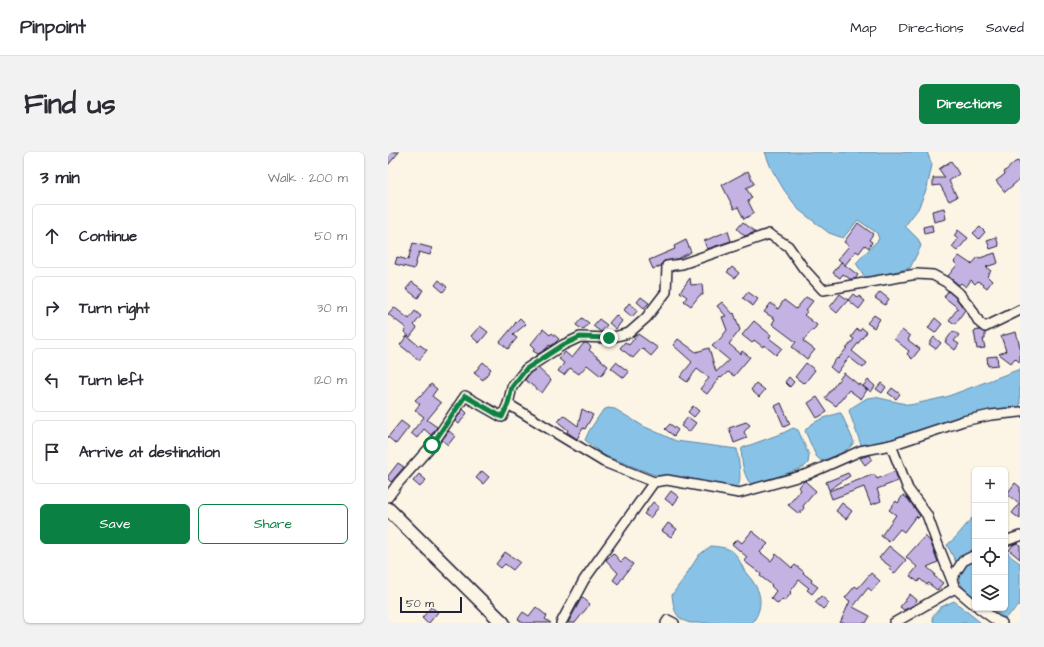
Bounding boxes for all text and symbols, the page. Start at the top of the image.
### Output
text: Pinpoint [20,14,86,41]
text: Map [850,18,877,38]
text: Directions [899,18,964,38]
text: Saved [986,18,1024,38]
button: Directions [919,84,1020,124]
text: Find us [24,85,115,124]
text: 3 min [40,166,80,190]
text: Walk · 200 m [268,169,348,187]
icon: ahead [41,225,63,247]
text: Continue [79,226,137,247]
text: 50 m [314,227,347,245]
icon: right [41,297,63,319]
text: Turn right [79,298,150,319]
text: 30 m [317,299,347,317]
route end [600,329,618,347]
icon: left [41,369,63,391]
text: Turn left [79,370,143,391]
text: 120 m [314,371,347,389]
route start [423,436,441,454]
icon: arrive [41,441,63,463]
text: Arrive at destination [79,442,220,463]
map controls [972,467,1008,611]
button: + [972,467,1008,503]
button: − [972,503,1008,539]
button: Save [40,504,190,544]
button: Share [198,504,348,544]
button: locate [972,539,1008,575]
button: layers [972,575,1008,611]
scale bar [400,595,462,614]
text: 50 m [406,596,434,611]

